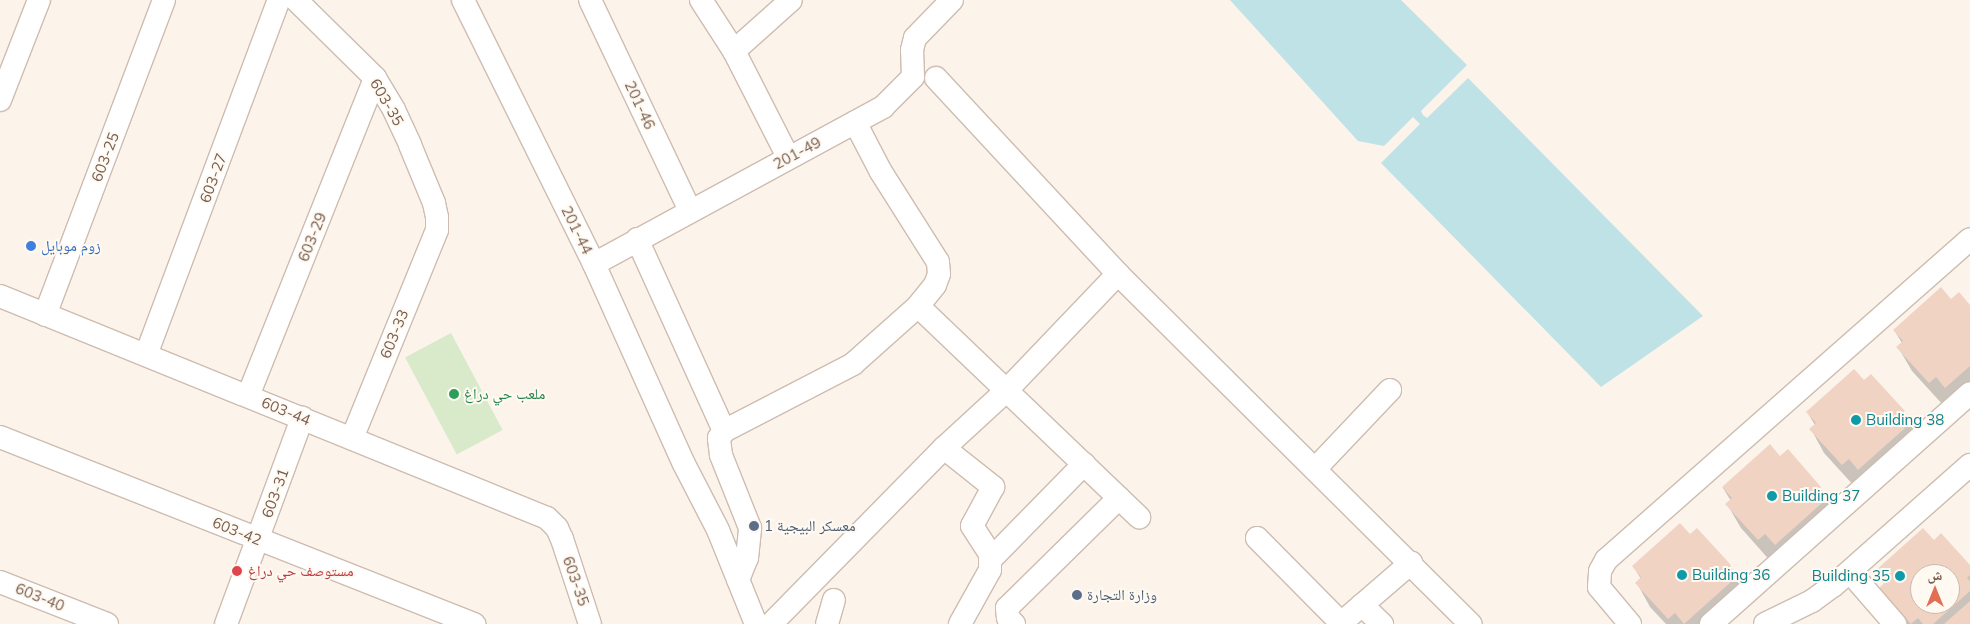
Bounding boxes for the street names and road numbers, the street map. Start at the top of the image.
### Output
street label: 603-35 [366,75,408,129]
street label: 201-46 [621,78,659,132]
street label: 603-25 [87,130,123,184]
street label: 201-49 [770,133,824,173]
street label: 603-27 [196,151,230,205]
street label: 201-44 [558,203,596,257]
street label: 603-29 [294,210,330,264]
street label: 603-33 [376,307,412,361]
street label: 603-44 [259,393,313,429]
street label: 603-31 [258,466,292,520]
street label: 603-42 [210,513,264,549]
street label: 603-35 [559,554,593,608]
street label: 603-40 [13,579,67,615]

